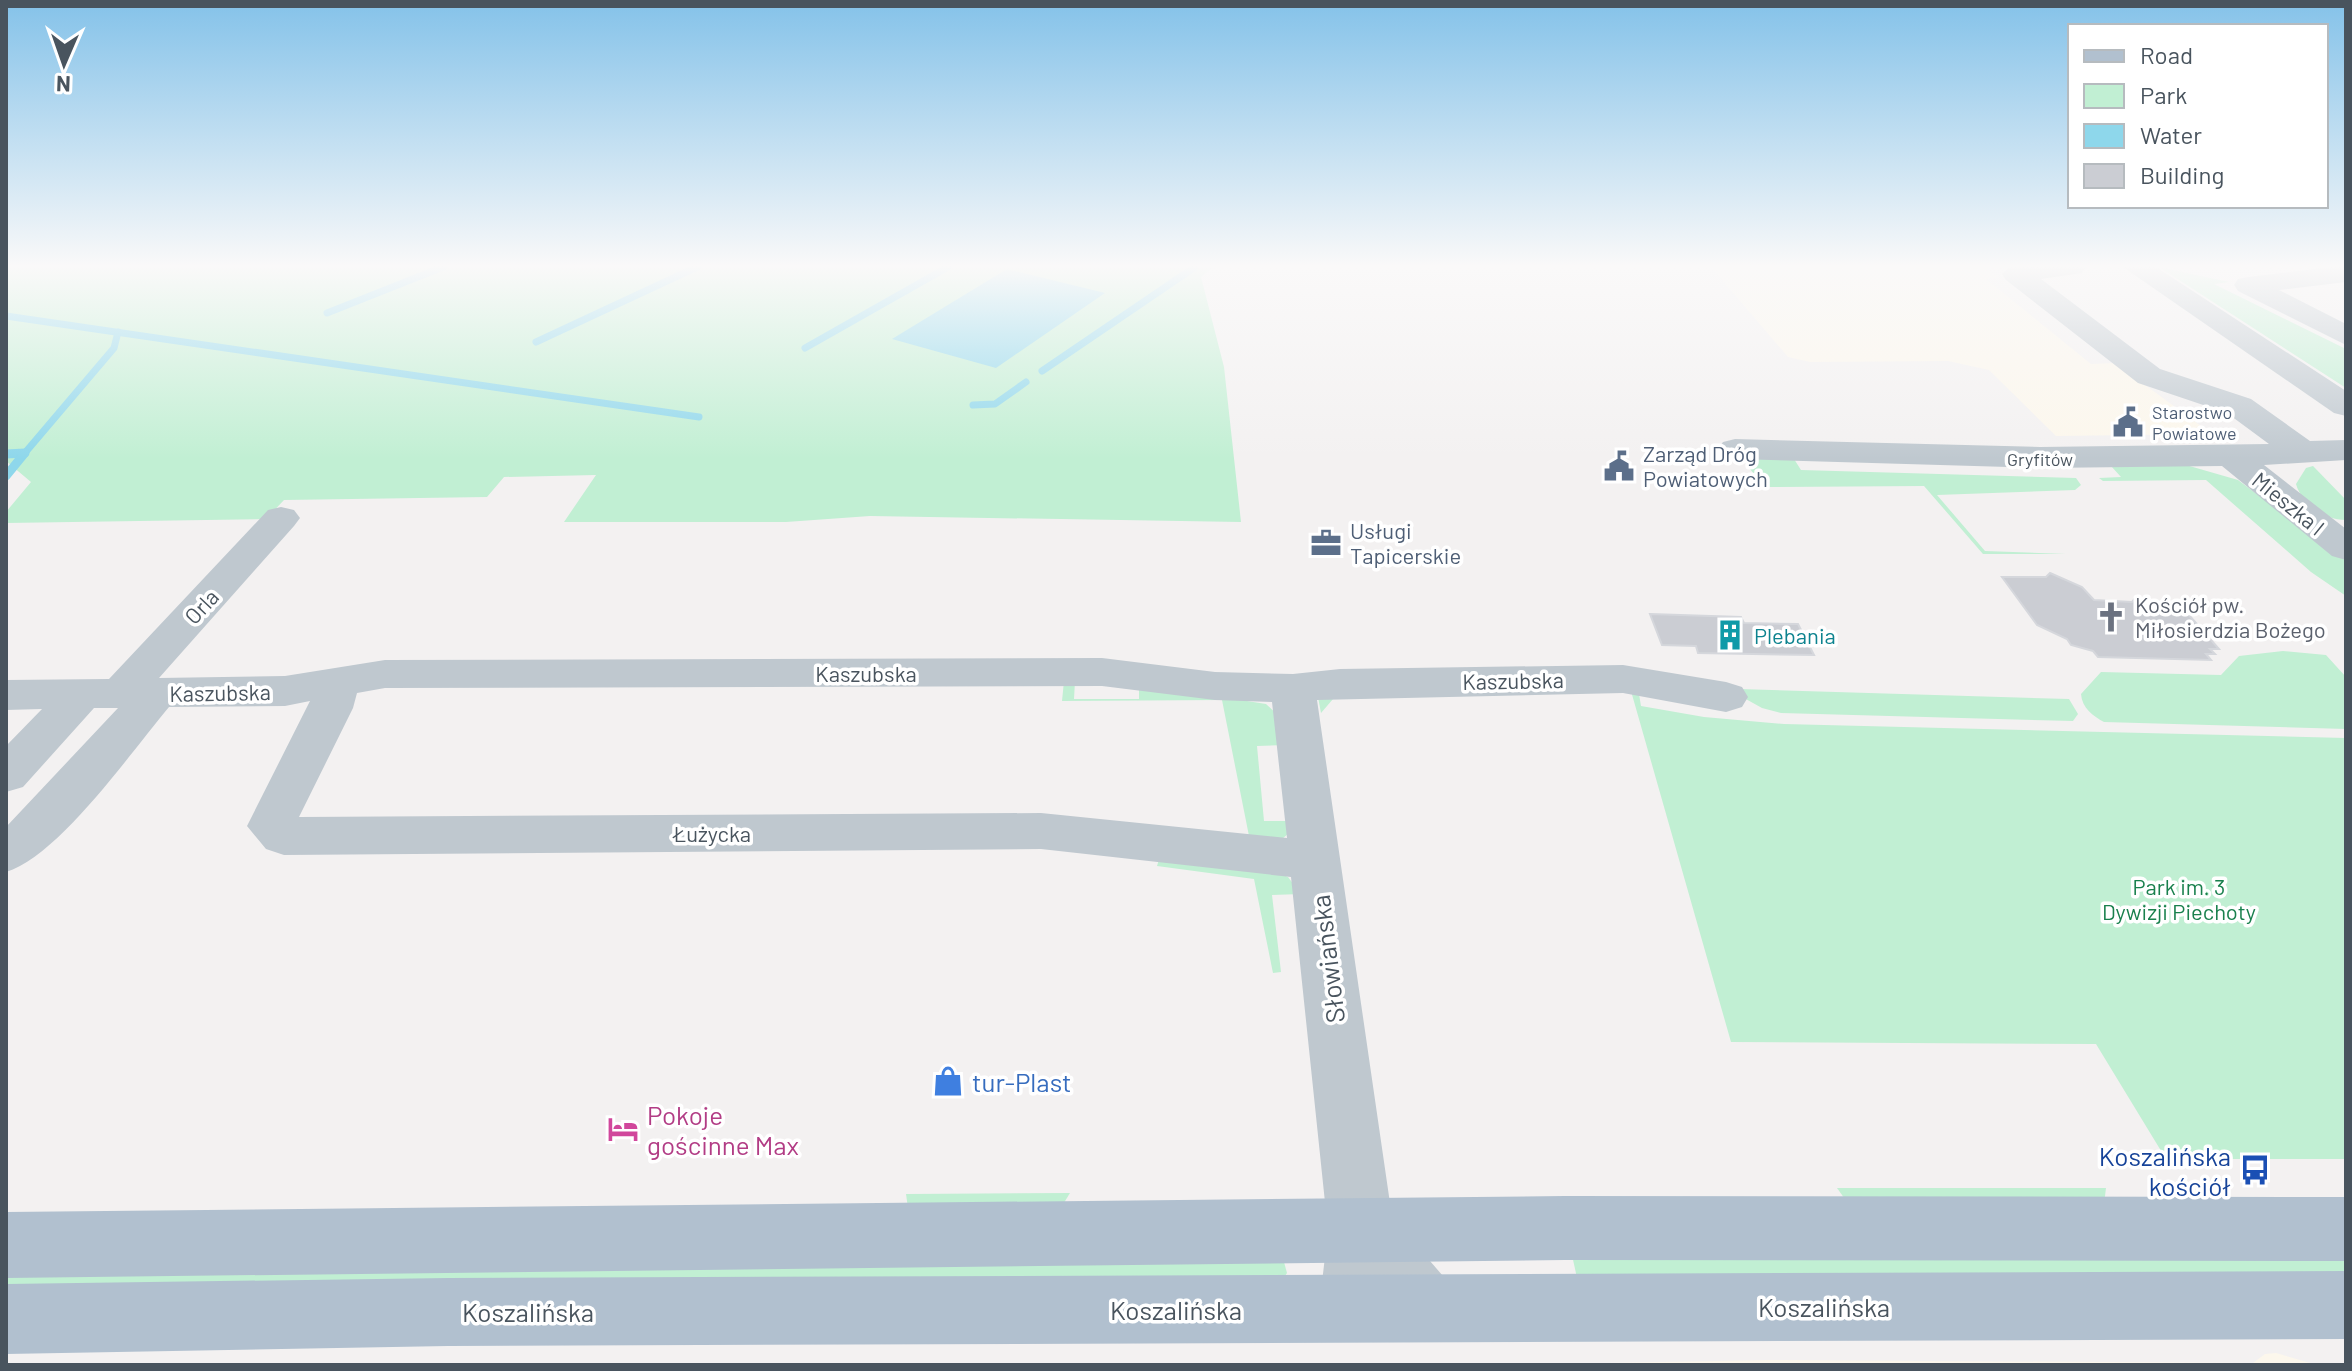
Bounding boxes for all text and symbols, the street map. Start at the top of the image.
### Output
north arrow [24,24,104,104]
legend [2068,24,2328,208]
text: Road [2140,40,2193,69]
text: N [55,72,71,98]
text: Park [2140,80,2187,109]
text: Water [2140,120,2202,149]
text: Building [2140,160,2224,189]
place label: Starostwo Powiatowe [2152,401,2236,444]
public building icon: Starostwo Powiatowe [2111,405,2145,439]
place label: Zarząd Dróg Powiatowych [1643,440,1768,491]
street label: Gryfitów [2007,448,2073,470]
public building icon: Zarząd Dróg Powiatowych [1602,449,1636,483]
street label: Mieszka I [2248,466,2330,540]
place label: Usługi Tapicerskie [1350,517,1461,568]
office icon: Usługi Tapicerskie [1309,526,1343,560]
street label: Orla [179,583,223,629]
place label: Kościół pw. Miłosierdzia Bożego [2135,591,2326,642]
church icon: Kościół pw. Miłosierdzia Bożego [2094,600,2128,634]
building icon: Plebania [1713,618,1747,652]
place label: Plebania [1754,622,1836,648]
street label: Kaszubska [815,660,917,686]
street label: Kaszubska [1462,666,1564,694]
street label: Kaszubska [169,678,271,706]
street label: Łużycka [672,820,751,846]
park label: Park im. 3 Dywizji Piechoty [2102,873,2256,924]
street label: Słowiańska [1304,893,1350,1025]
shop icon: tur-Plast [931,1064,965,1098]
place label: tur-Plast [972,1066,1072,1097]
place label: Pokoje gościnne Max [647,1099,799,1160]
hotel icon: Pokoje gościnne Max [606,1112,640,1146]
place label: Koszalińska kościół [2099,1140,2231,1201]
bus stop icon: Koszalińska kościół [2238,1153,2272,1187]
street label: Koszalińska [1758,1291,1890,1322]
street label: Koszalińska [1110,1294,1242,1325]
street label: Koszalińska [462,1296,594,1327]

